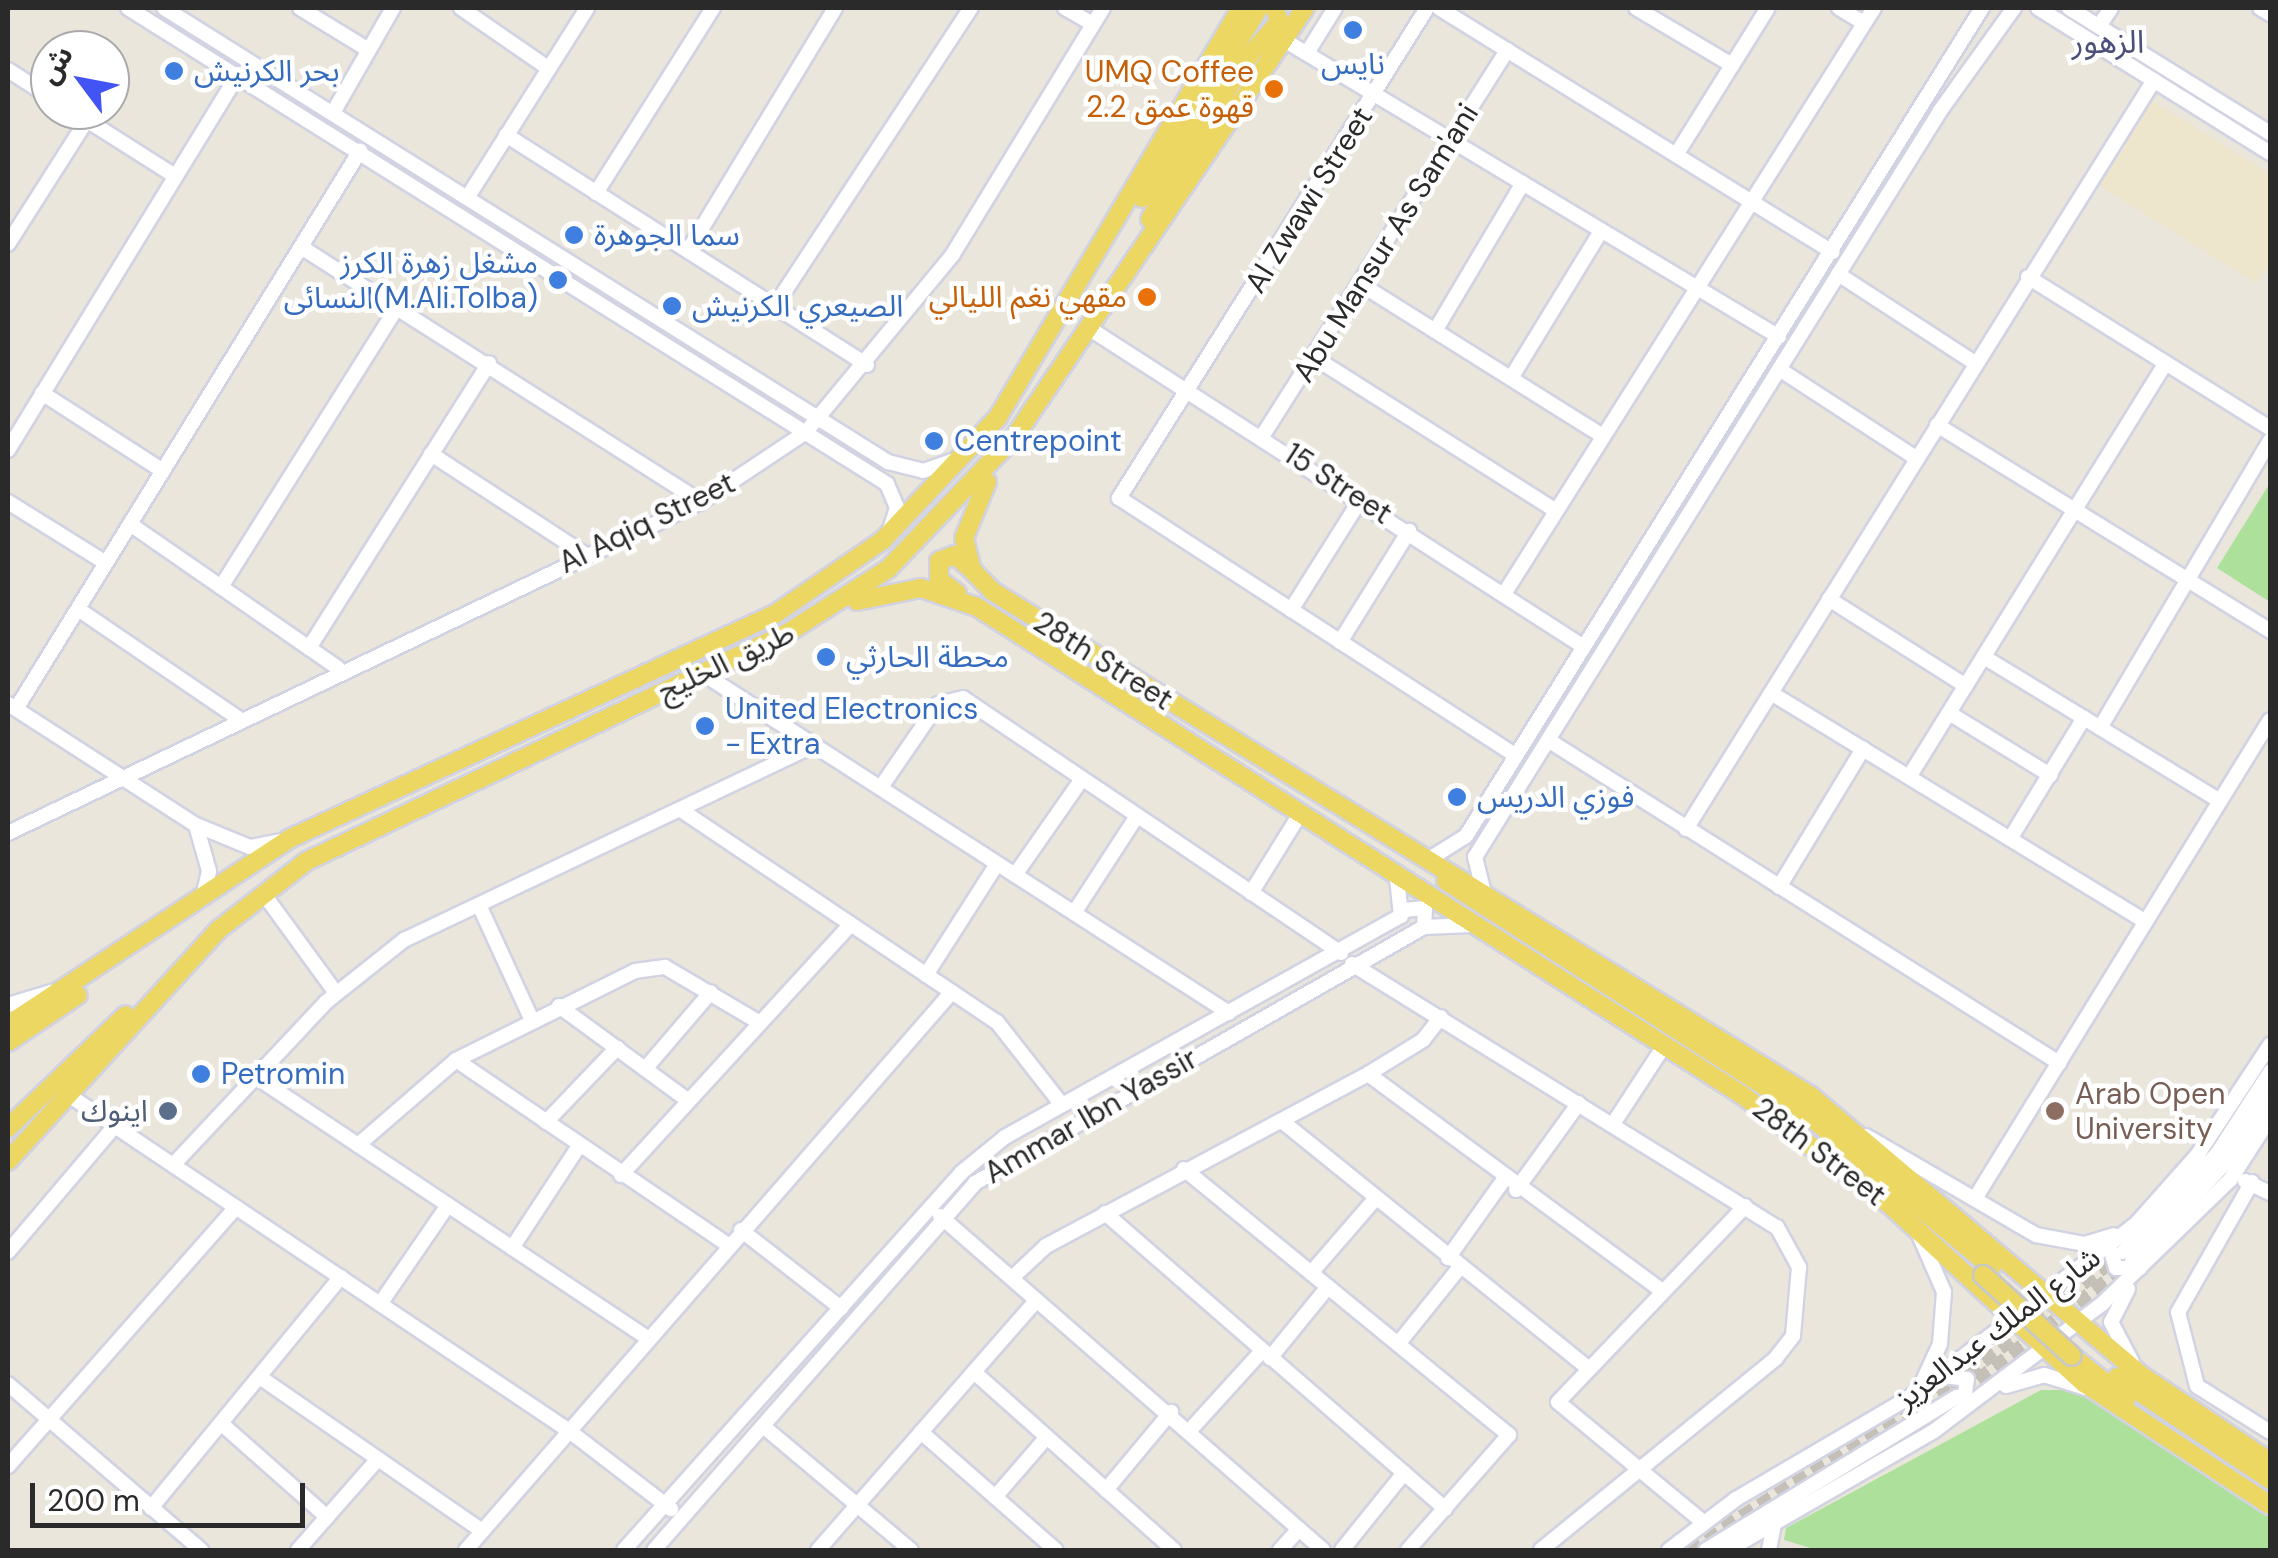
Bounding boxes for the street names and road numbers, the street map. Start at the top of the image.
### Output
street label: Abu Mansur As Sam'ani [1286,97,1486,389]
street label: Al Zwawi Street [1237,100,1381,300]
street label: 15 Street [1278,436,1398,532]
street label: Al Aqiq Street [553,465,741,581]
street label: 28th Street [1027,604,1179,718]
street label: طريق الخليج [652,615,800,709]
street label: Ammar Ibn Yassir [978,1040,1204,1192]
street label: 28th Street [1745,1090,1893,1214]
street label: شارع الملك عبدالعزيز [1888,1239,2108,1417]

